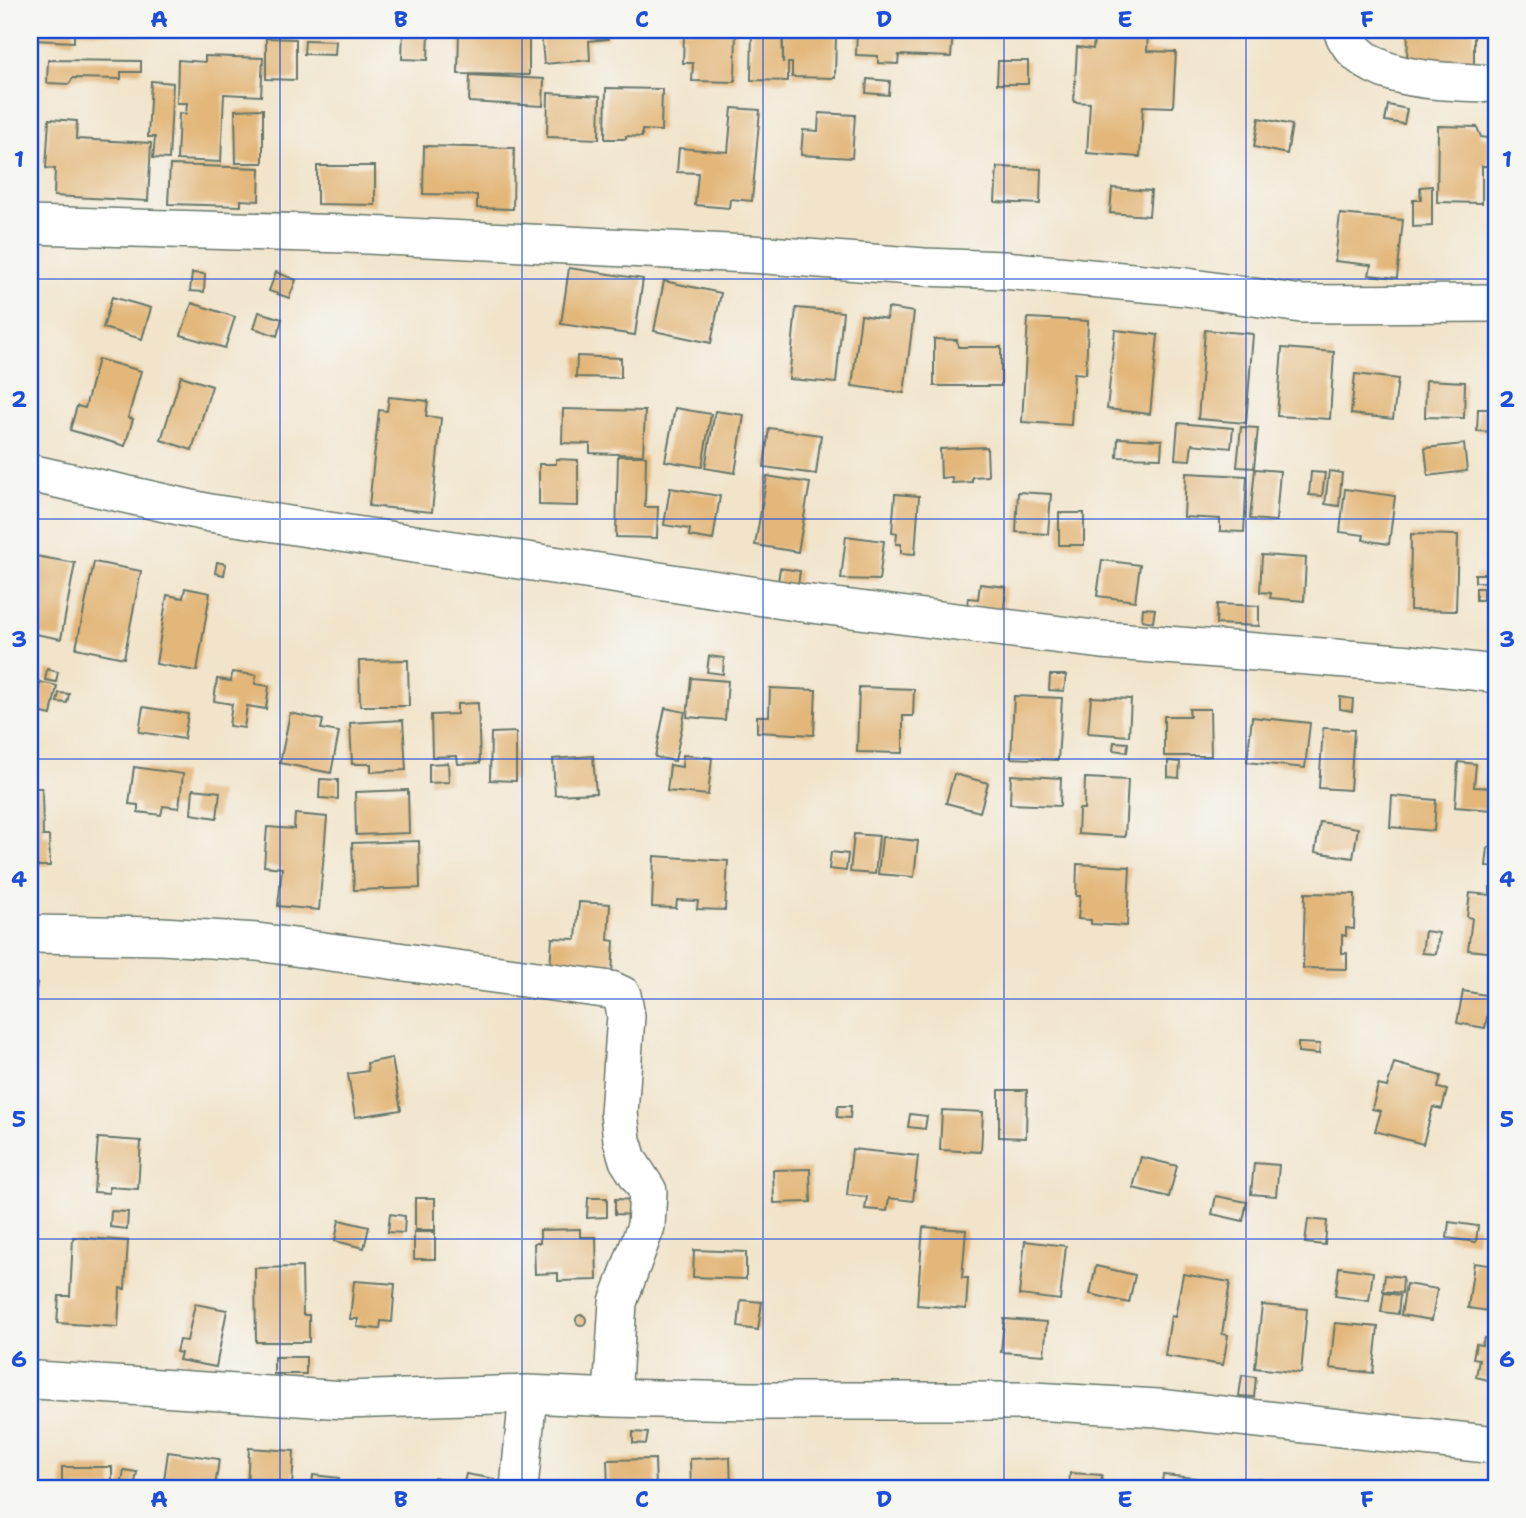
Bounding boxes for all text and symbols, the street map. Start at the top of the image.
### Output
text: A [150,4,168,34]
text: B [394,4,408,34]
text: C [635,4,649,34]
text: D [876,4,892,34]
text: E [1117,4,1133,34]
text: F [1360,4,1374,34]
text: 1 [14,144,24,174]
text: 1 [1502,144,1512,174]
text: 2 [11,384,27,414]
text: 2 [1499,384,1515,414]
text: 3 [11,624,27,654]
text: 3 [1499,624,1515,654]
text: 4 [11,864,27,894]
text: 4 [1499,864,1515,894]
text: 5 [12,1104,26,1134]
text: 5 [1500,1104,1514,1134]
text: 6 [11,1344,27,1374]
text: 6 [1499,1344,1515,1374]
text: A [150,1484,168,1514]
text: B [394,1484,408,1514]
text: C [635,1484,649,1514]
text: D [876,1484,892,1514]
text: E [1117,1484,1133,1514]
text: F [1360,1484,1374,1514]

